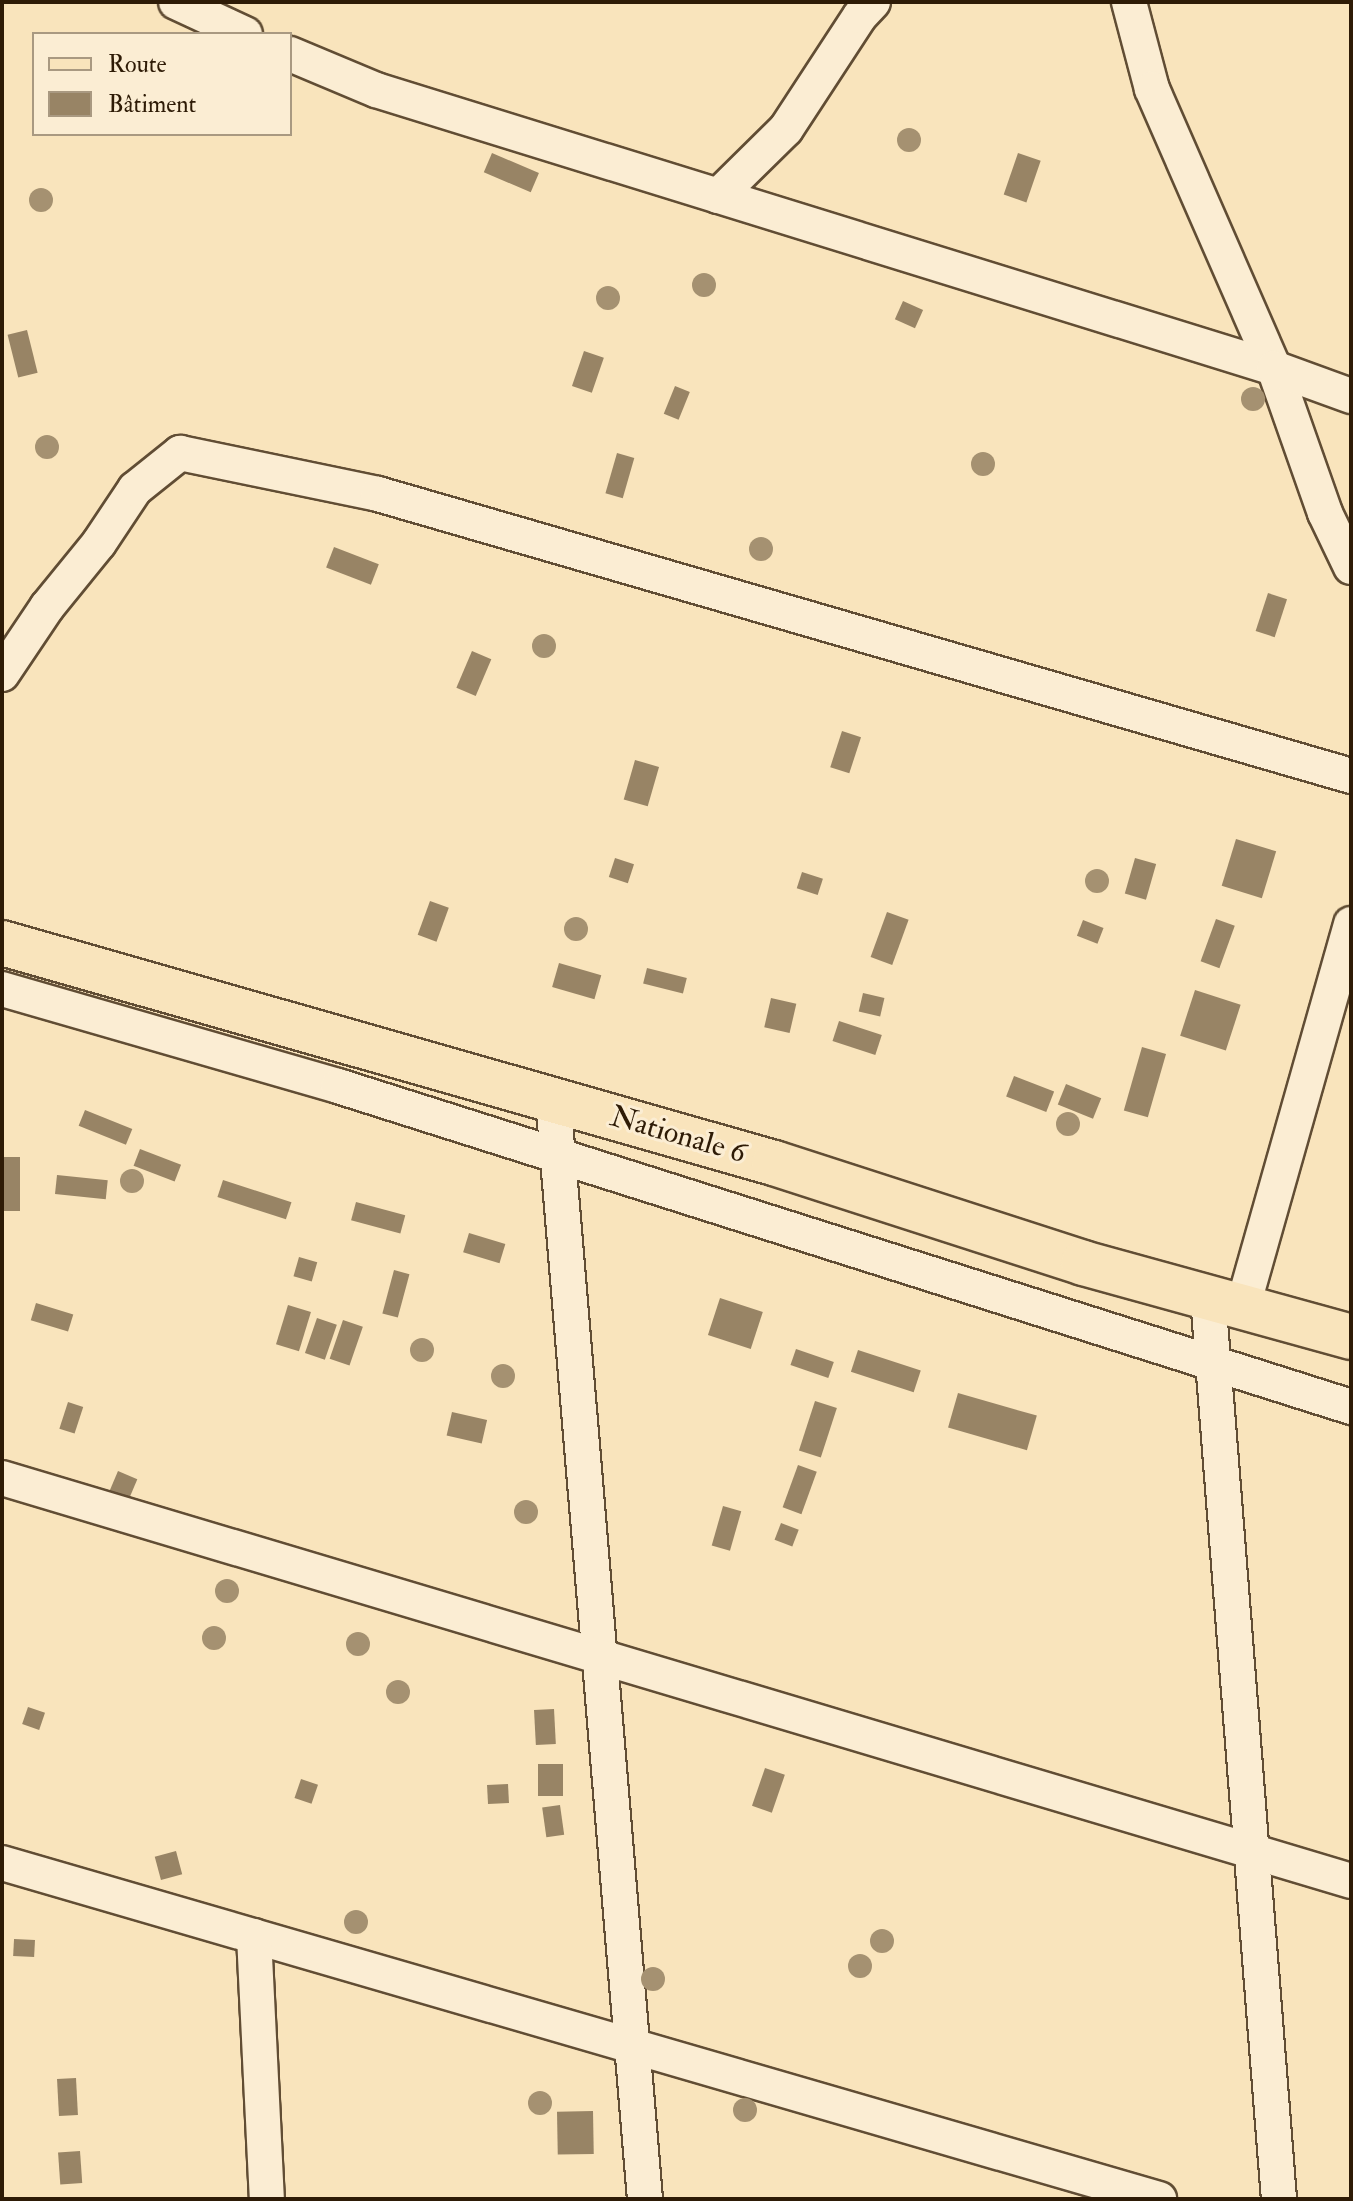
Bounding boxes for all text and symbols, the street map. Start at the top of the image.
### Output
legend [32,32,292,136]
text: Route [108,49,167,80]
text: Bâtiment [108,89,196,120]
street label: Nationale 6 [606,1098,750,1172]

